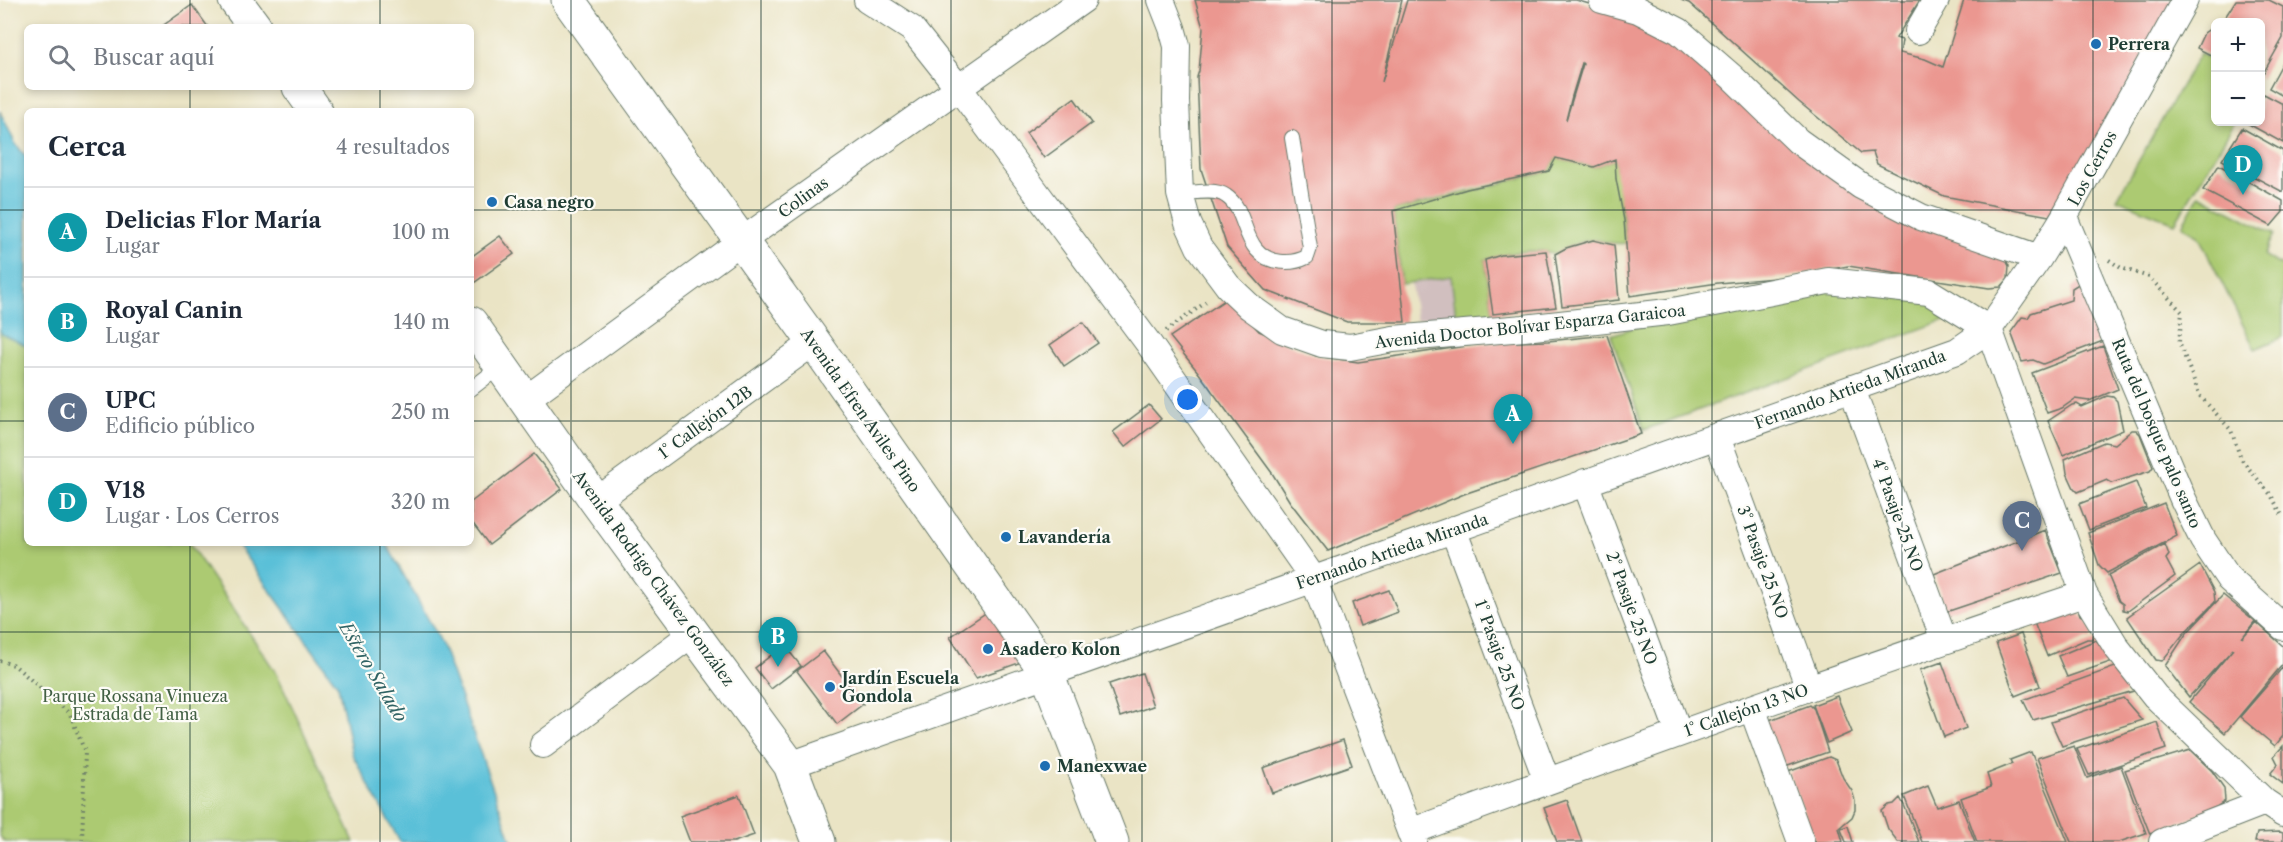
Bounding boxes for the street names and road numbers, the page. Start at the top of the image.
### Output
street label: Los Cerros [2063,127,2121,209]
street label: Colinas [774,172,832,222]
street label: Avenida Doctor Bolívar Esparza Garaicoa [1373,300,1687,352]
street label: Avenida Efren Aviles Pino [796,323,925,496]
street label: Ruta del bosque palo santo [2108,335,2206,531]
street label: Fernando Artieda Miranda [1752,345,1949,433]
street label: 1° Callejón 12B [654,381,756,463]
street label: 4° Pasaje 25 NO [1868,456,1928,574]
street label: Avenida Rodrigo Chávez González [568,465,739,690]
street label: 3° Pasaje 25 NO [1733,503,1793,621]
street label: Fernando Artieda Miranda [1293,509,1491,593]
street label: 2° Pasaje 25 NO [1602,549,1662,667]
street label: 1° Pasaje 25 NO [1471,597,1529,713]
street label: 1° Callejón 13 NO [1681,679,1811,741]

